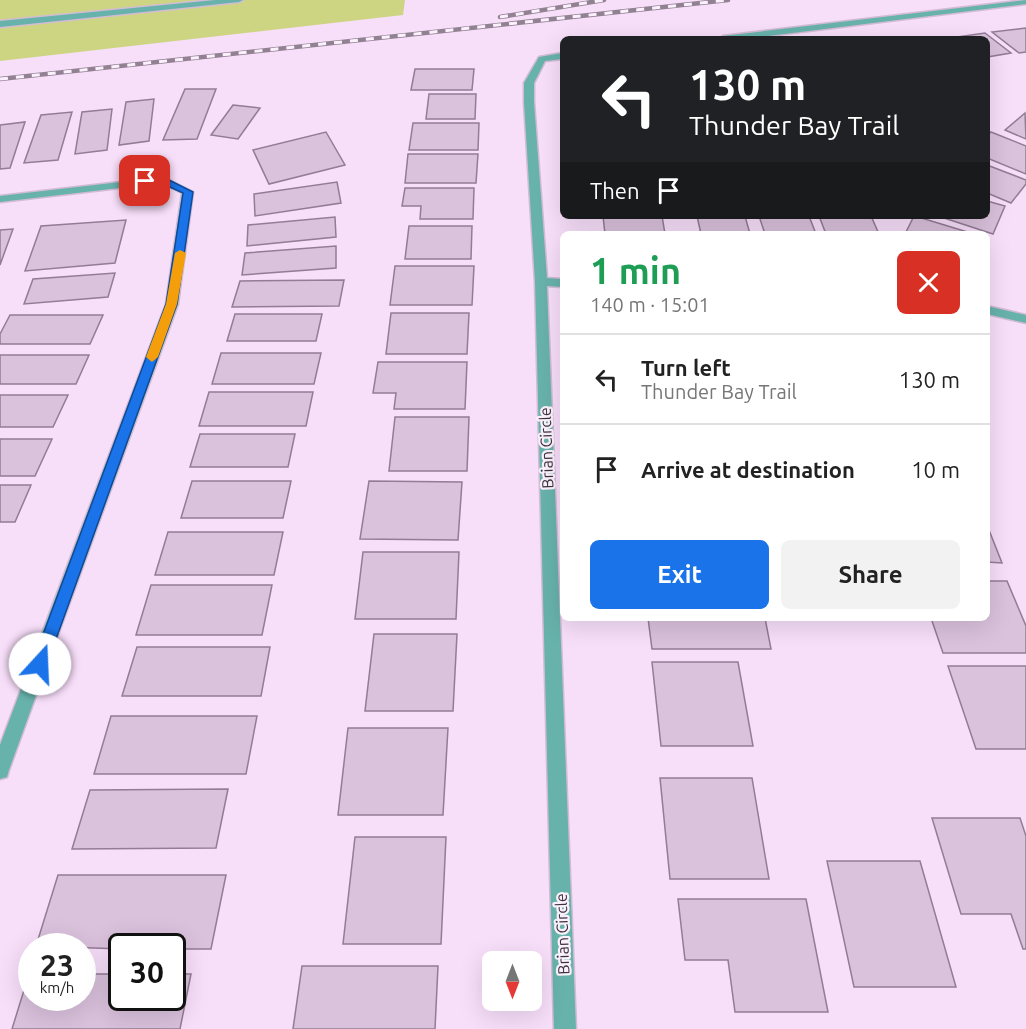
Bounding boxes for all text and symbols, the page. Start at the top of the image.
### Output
icon: left [590,60,668,138]
text: 130 m [689,61,806,108]
text: Thunder Bay Trail [689,110,899,140]
pin [119,155,170,206]
icon: arrive [128,164,161,197]
icon: arrive [652,174,685,207]
text: Then [590,178,640,203]
text: 1 min [590,250,681,291]
button: close [897,251,960,314]
text: 140 m · 15:01 [590,293,710,316]
text: Turn left [641,355,731,380]
icon: left [590,363,623,396]
text: 130 m [899,367,960,392]
text: Thunder Bay Trail [641,380,797,403]
street label: Brian Circle [536,407,556,489]
icon: arrive [590,453,623,486]
text: Arrive at destination [641,457,855,482]
text: 10 m [911,457,960,482]
button: Exit [590,540,769,609]
button: Share [781,540,960,609]
position arrow [8,632,72,696]
street label: Brian Circle [552,893,572,975]
speed limit sign: 30 [108,933,186,1011]
text: 23 [40,948,74,982]
north arrow [482,951,542,1011]
map controls [482,951,542,1011]
text: km/h [40,979,74,996]

